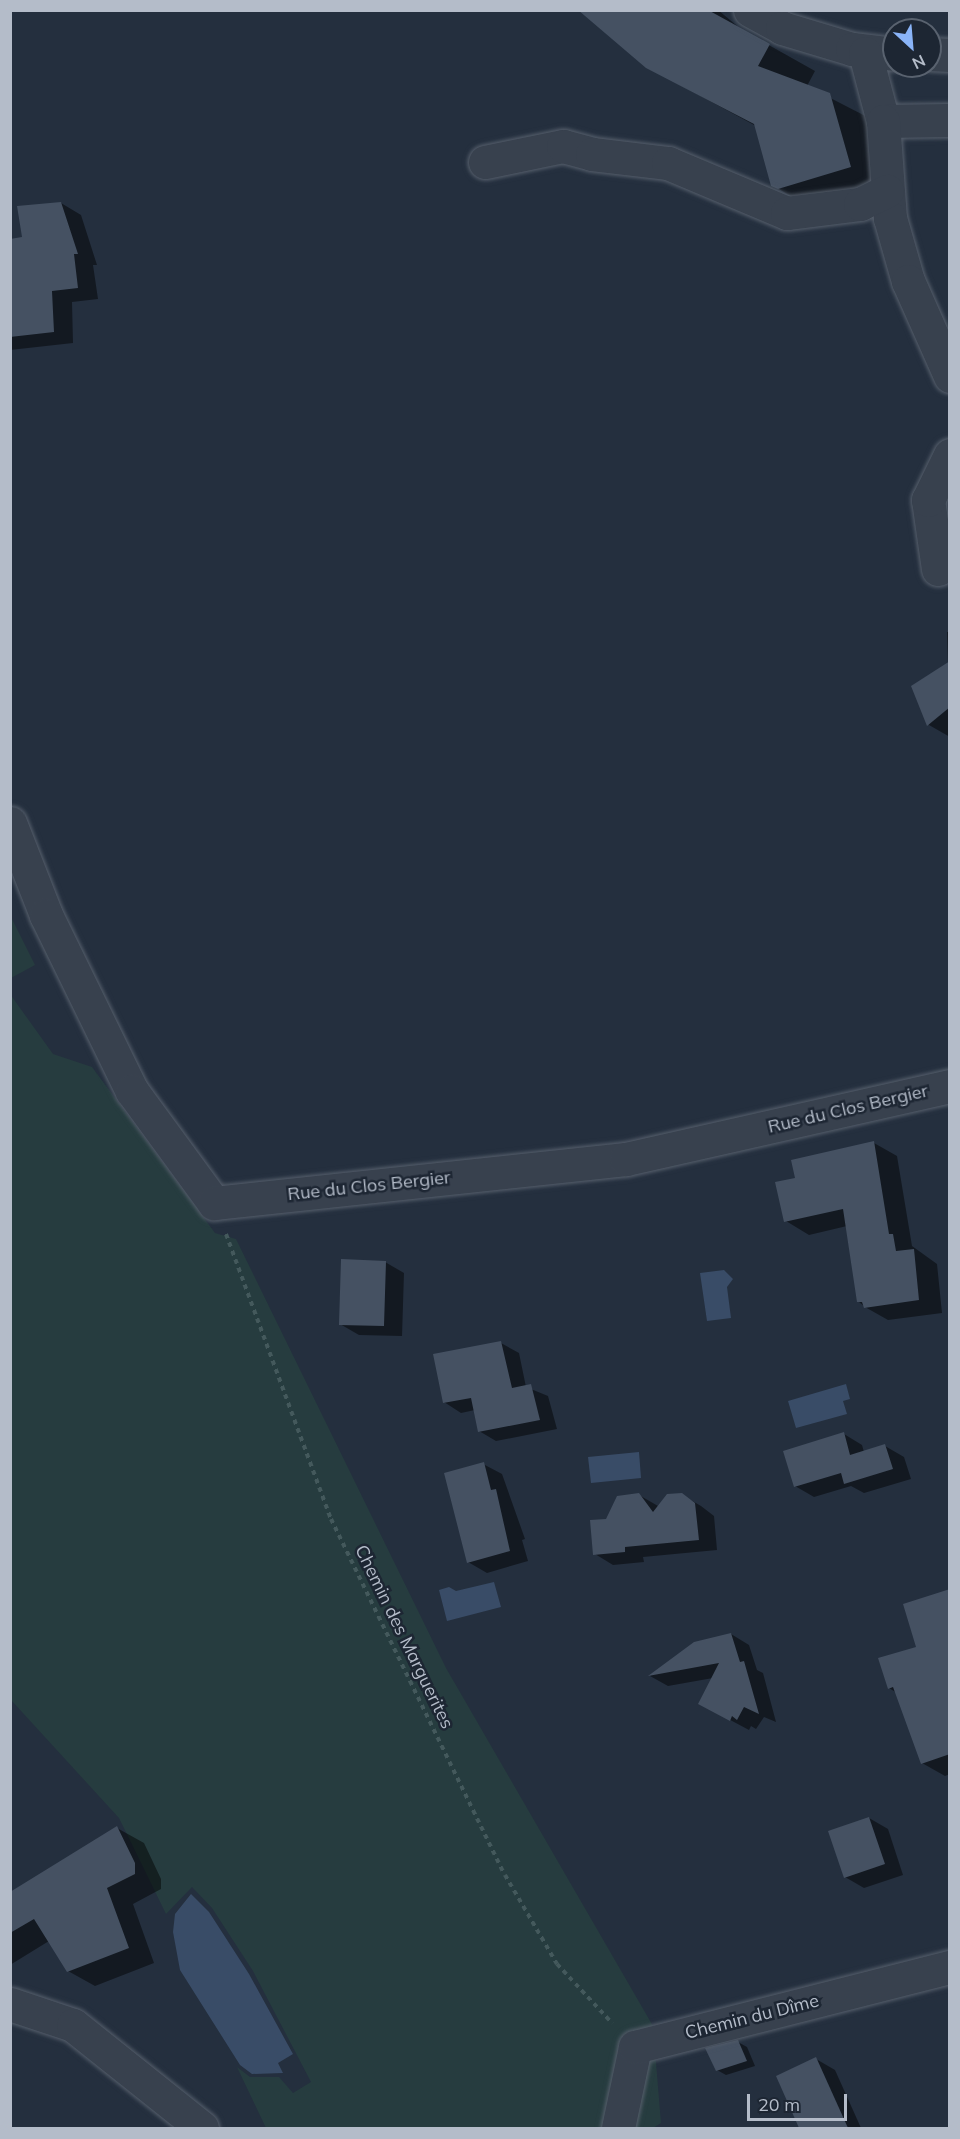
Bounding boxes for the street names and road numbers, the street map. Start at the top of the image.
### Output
street label: Rue du Clos Bergier [766,1080,930,1138]
street label: Rue du Clos Bergier [287,1167,451,1205]
street label: Chemin des Marguerites [350,1542,458,1732]
street label: Chemin du Dîme [683,1990,821,2044]

